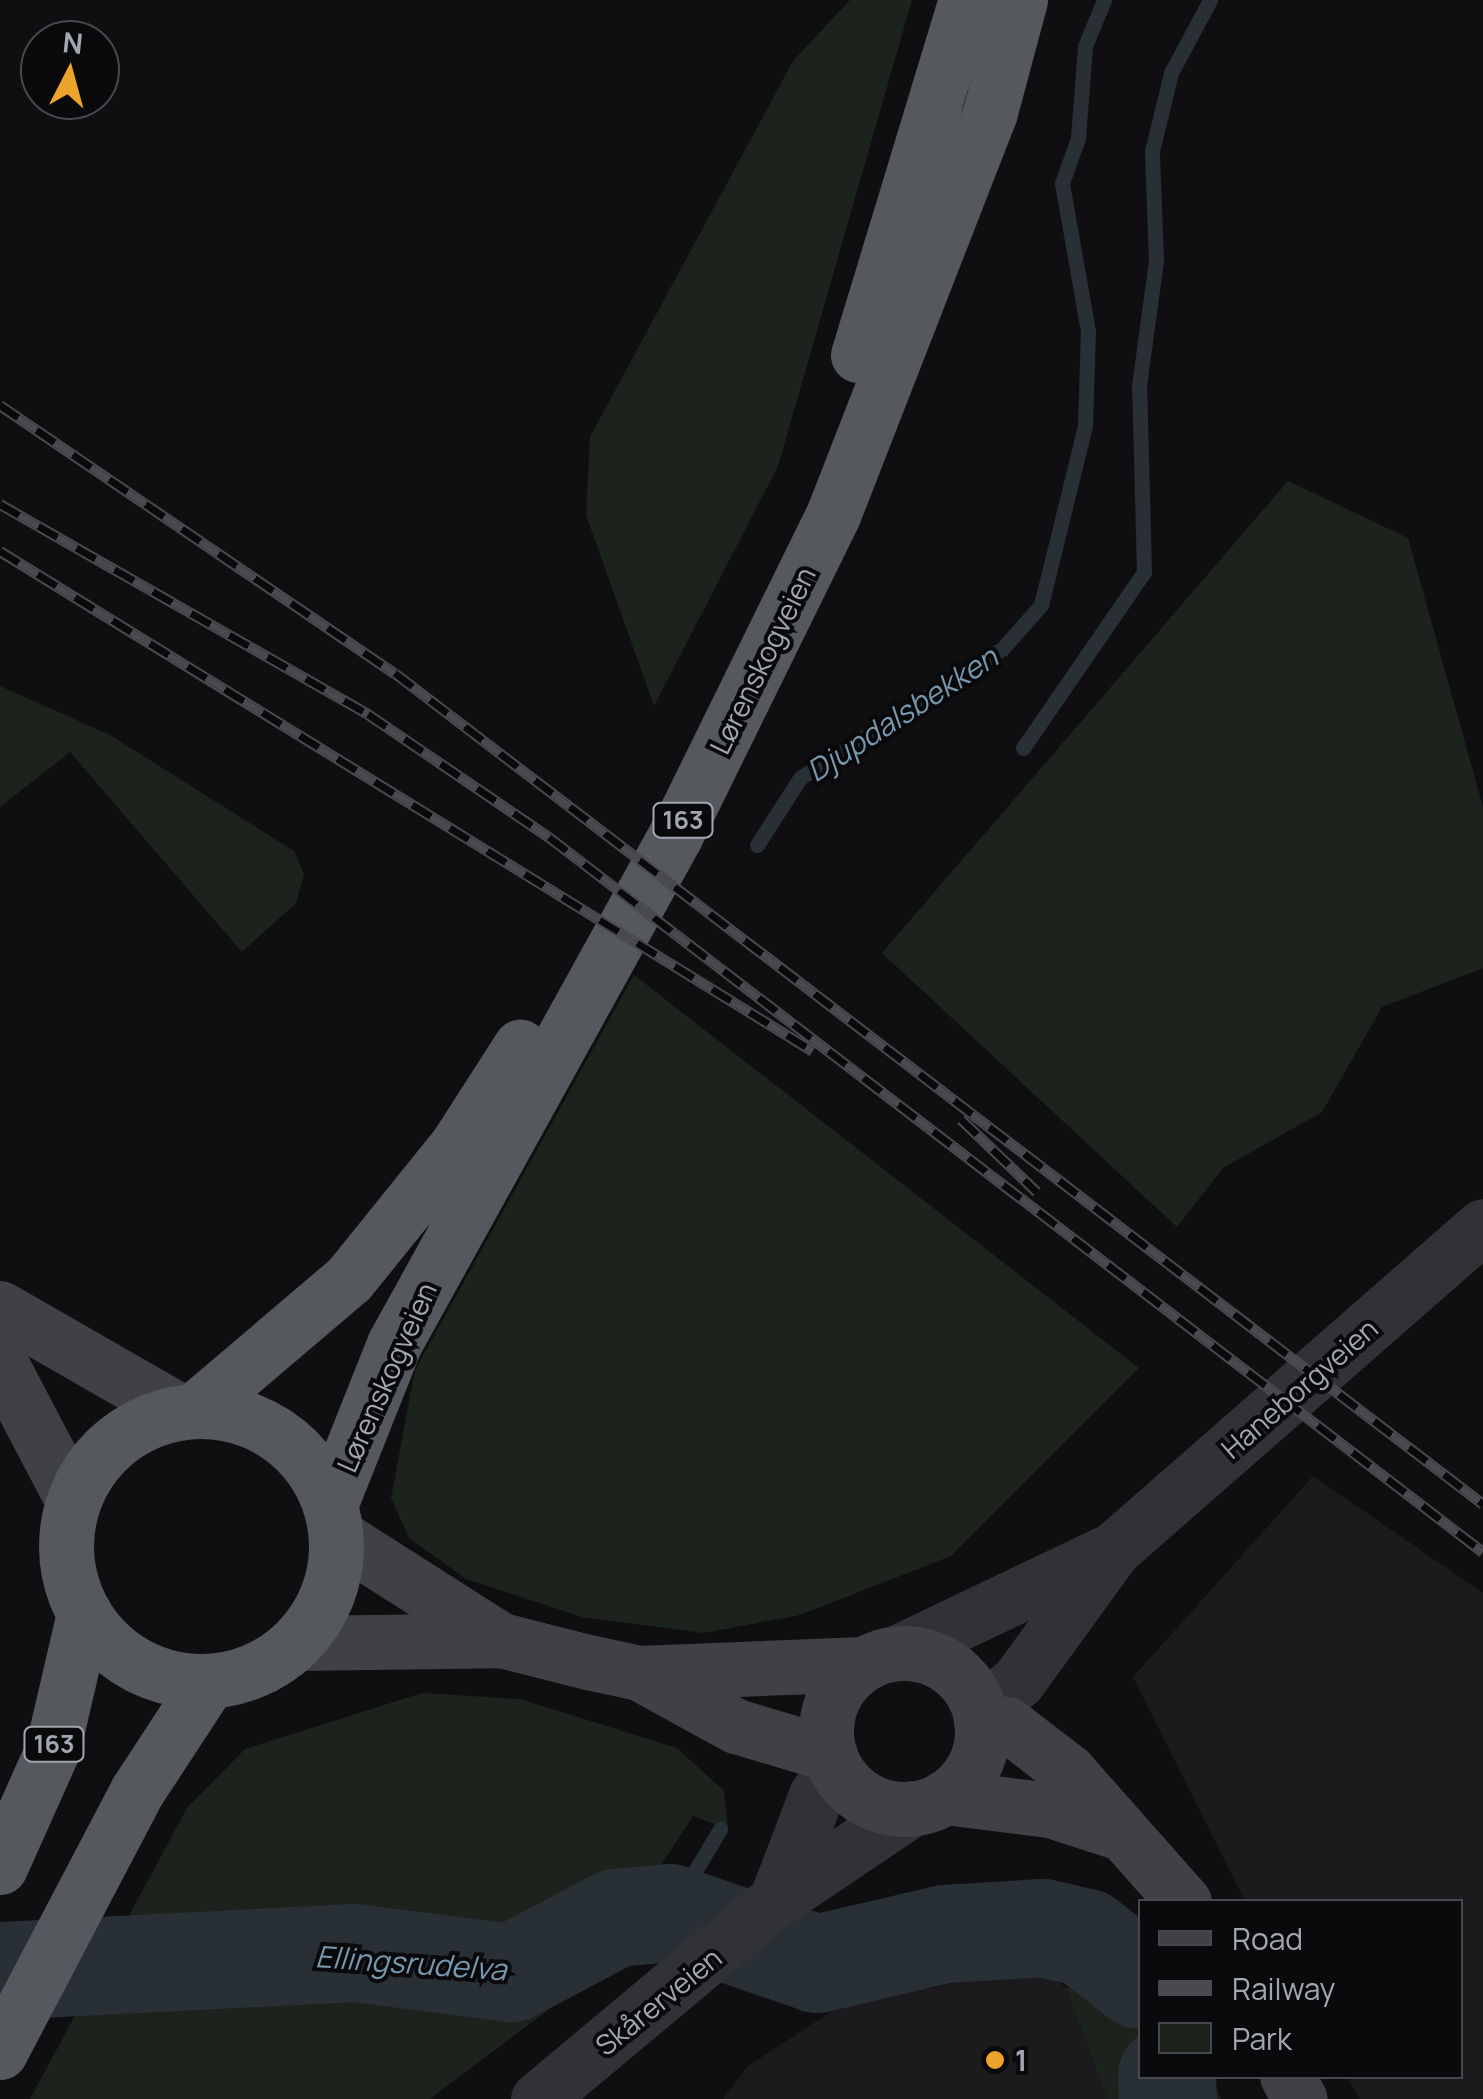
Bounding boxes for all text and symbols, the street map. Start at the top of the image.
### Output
north arrow [20,20,120,120]
text: N [61,22,85,62]
street label: Lørenskogveien [702,561,822,759]
water label: Djupdalsbekken [800,639,1004,789]
road number: 163 [650,800,716,840]
street label: Lørenskogveien [329,1277,443,1477]
street label: Haneborgveien [1214,1311,1384,1465]
road number: 163 [22,1724,86,1764]
legend [1138,1899,1463,2079]
text: Road [1232,1918,1303,1959]
water label: Ellingsrudelva [314,1938,508,1988]
street label: Skårerveien [588,1940,728,2062]
text: Railway [1232,1968,1335,2009]
text: Park [1232,2018,1292,2059]
place label: 1 [1015,2043,1027,2077]
marker: 1 [984,2049,1006,2071]

